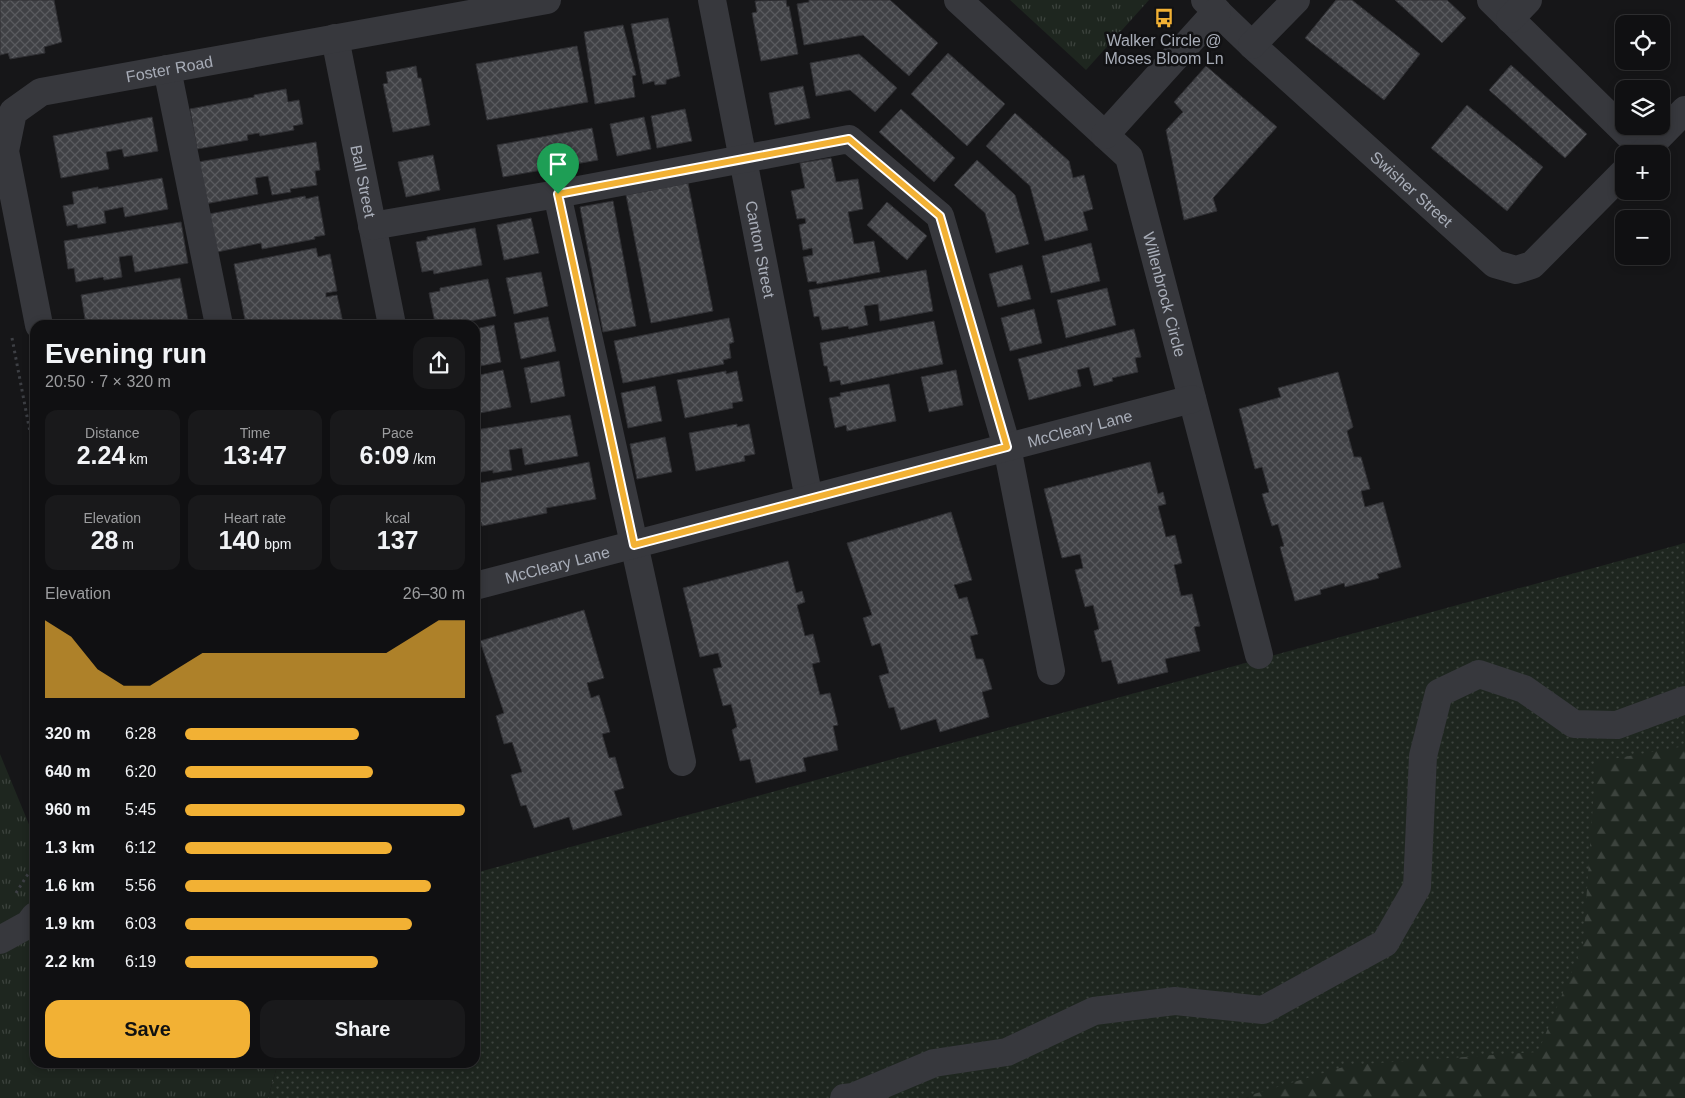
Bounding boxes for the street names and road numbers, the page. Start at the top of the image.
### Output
street label: Foster Road [125,52,214,85]
street label: Ball Street [348,143,379,220]
street label: Swisher Street [1367,148,1456,230]
street label: Canton Street [743,199,778,300]
street label: Willenbrock Circle [1140,230,1189,358]
street label: McCleary Lane [1026,406,1134,450]
street label: McCleary Lane [503,543,612,586]

